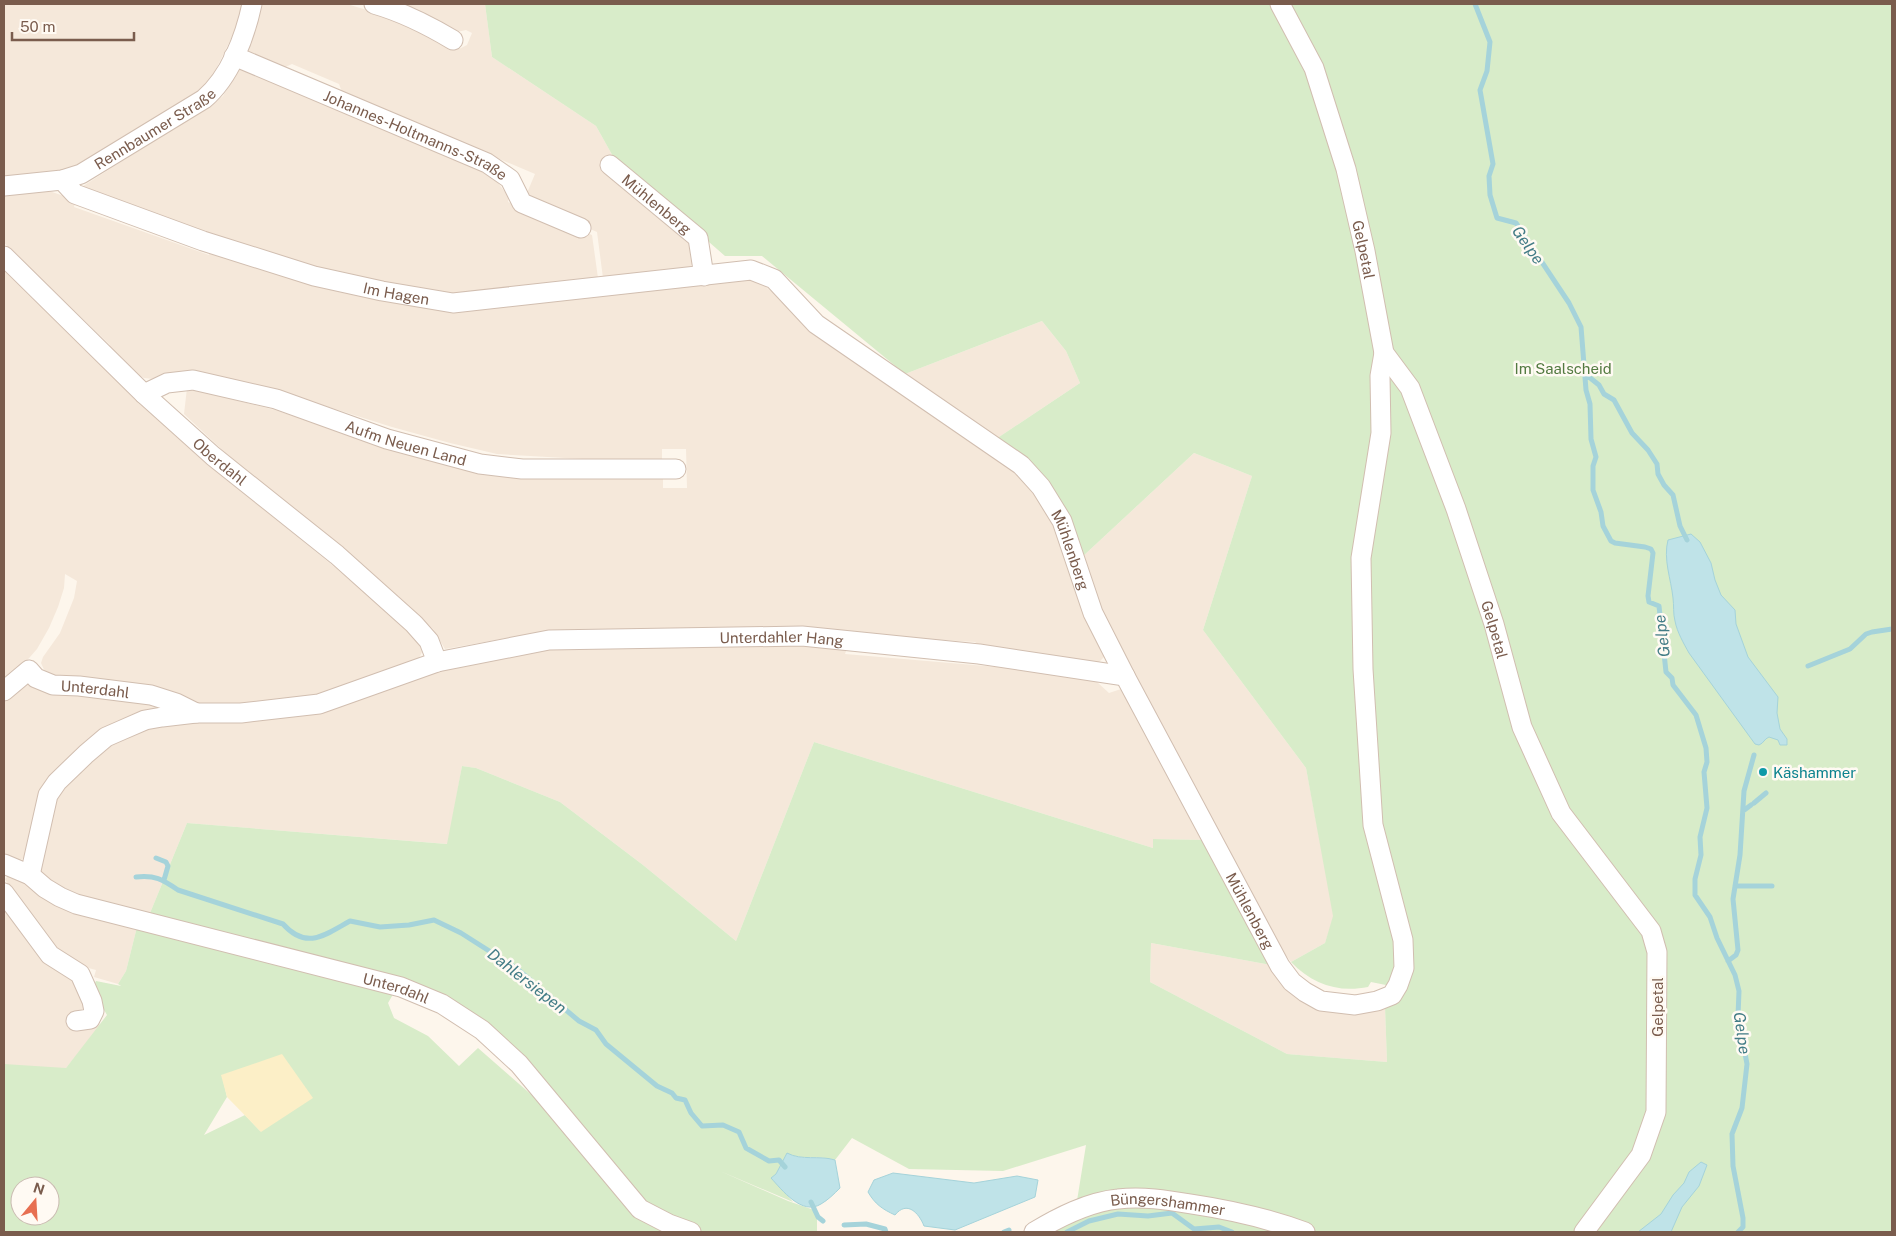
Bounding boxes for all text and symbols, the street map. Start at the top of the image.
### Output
scale bar [12,10,135,42]
text: 50 m [20,18,55,35]
street label: Rennbaumer Straße [91,84,219,172]
street label: Johannes-Holtmanns-Straße [321,86,511,183]
street label: Mühlenberg [619,170,695,237]
street label: Gelpetal [1350,218,1379,280]
water label: Gelpe [1508,222,1548,268]
street label: Im Hagen [362,279,431,307]
park label: Im Saalscheid [1514,360,1612,377]
street label: Aufm Neuen Land [343,416,468,468]
street label: Oberdahl [190,434,250,488]
street label: Mühlenberg [1048,506,1093,592]
street label: Gelpetal [1478,598,1511,660]
water label: Gelpe [1650,613,1674,658]
street label: Unterdahler Hang [719,627,845,649]
street label: Unterdahl [60,677,131,701]
place label: Käshammer [1773,764,1856,781]
marker: Käshammer [1757,766,1769,778]
street label: Mühlenberg [1223,869,1278,952]
water label: Dahlersiepen [484,944,570,1018]
street label: Unterdahl [361,969,432,1006]
street label: Gelpetal [1649,977,1666,1037]
water label: Gelpe [1730,1011,1754,1056]
north arrow [10,1176,60,1226]
text: N [31,1179,47,1198]
street label: Büngershammer [1109,1189,1227,1218]

